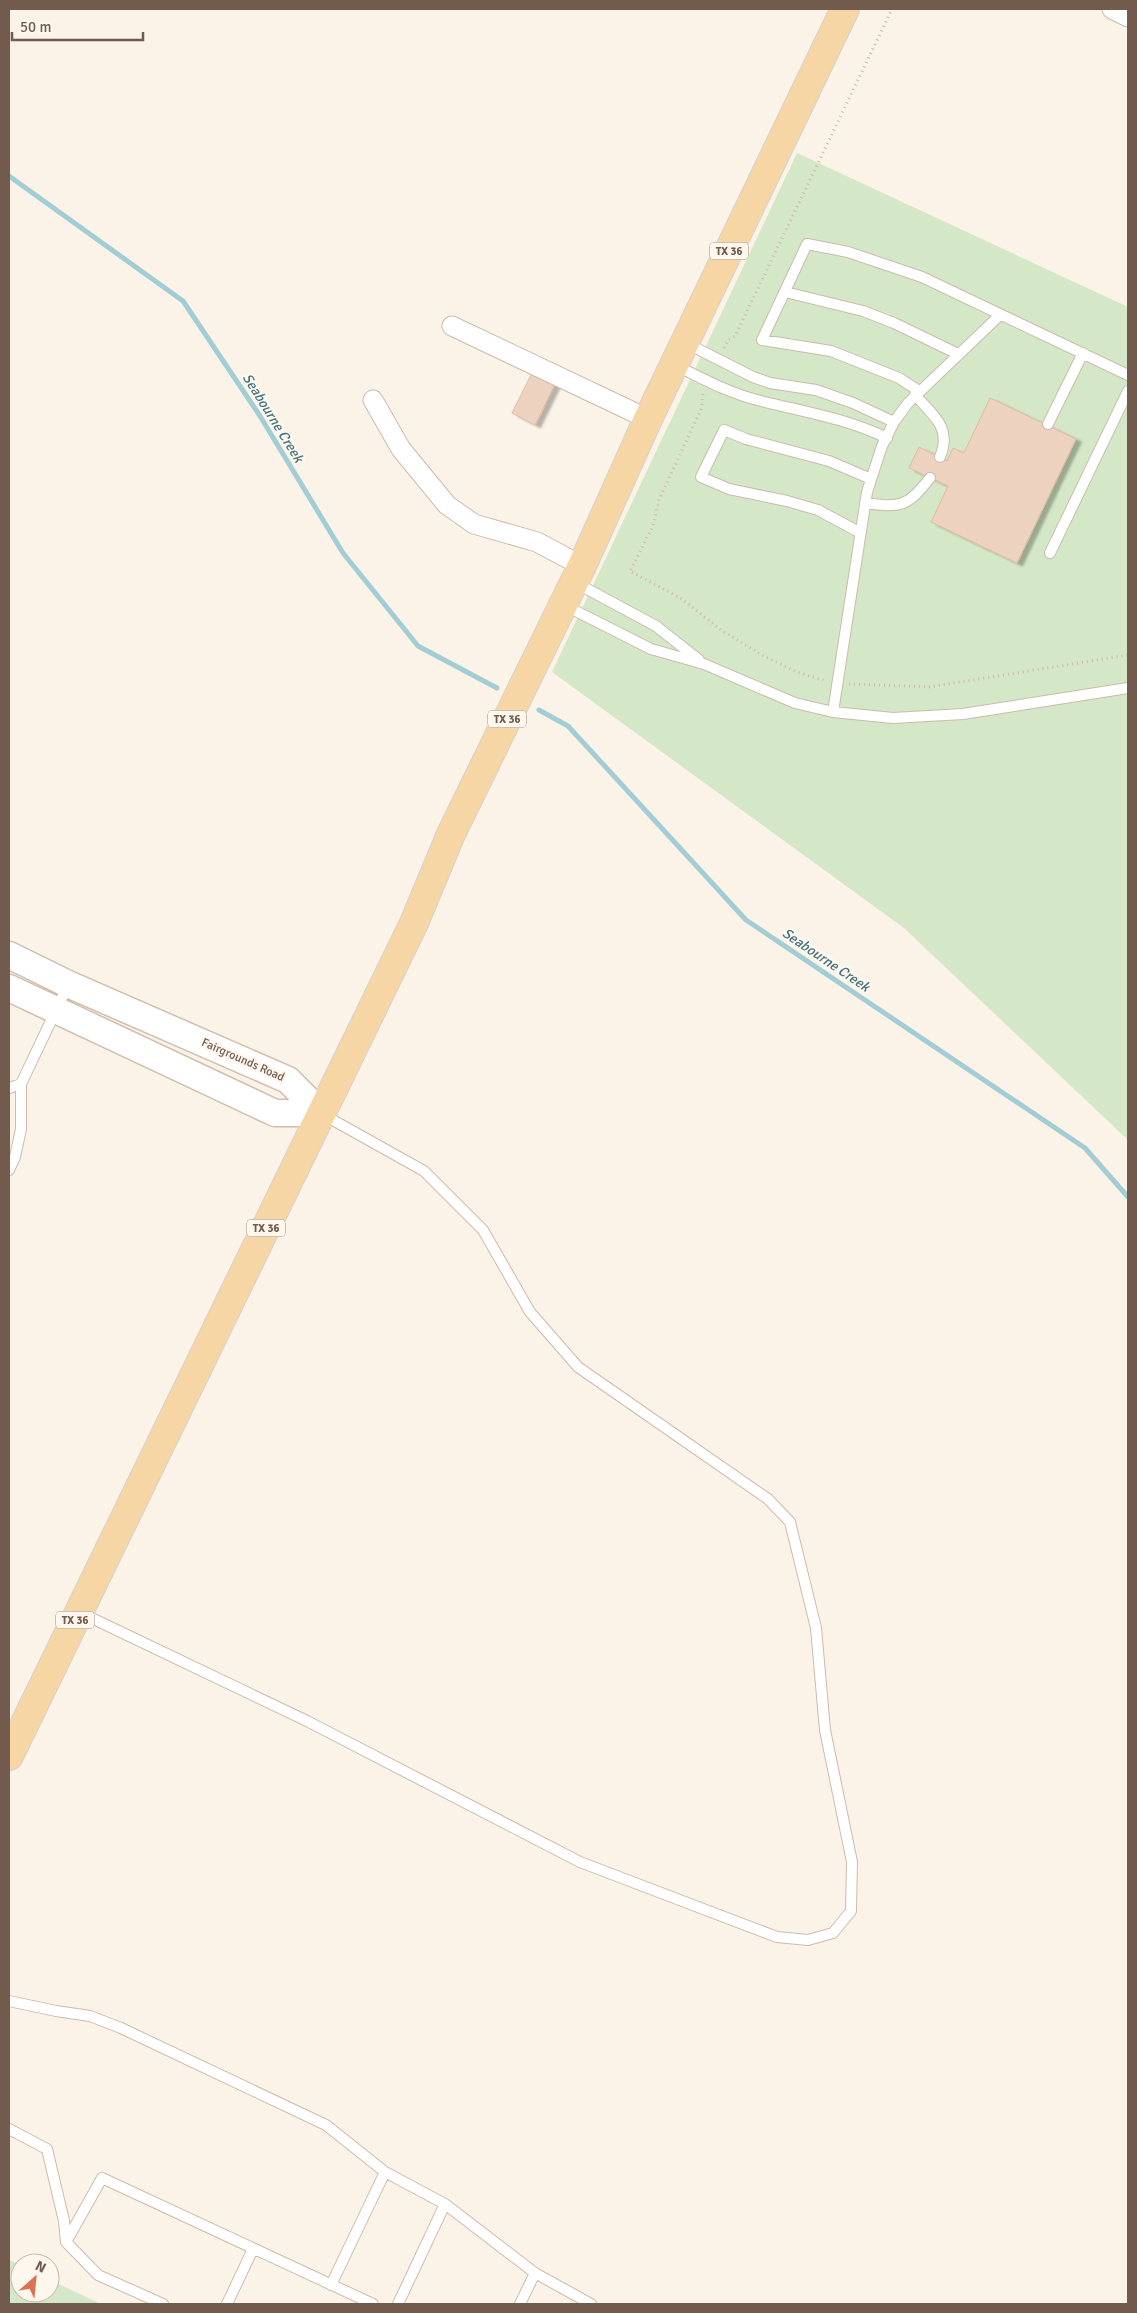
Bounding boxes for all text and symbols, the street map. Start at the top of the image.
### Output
scale bar [12,10,144,42]
text: 50 m [20,18,51,36]
road number: TX 36 [710,242,748,260]
water label: Seabourne Creek [239,370,308,467]
road number: TX 36 [488,711,526,728]
water label: Seabourne Creek [779,925,874,997]
street label: Fairgrounds Road [199,1035,287,1085]
road number: TX 36 [247,1220,285,1236]
road number: TX 36 [56,1612,94,1628]
north arrow [10,2253,60,2303]
text: N [32,2257,49,2277]

